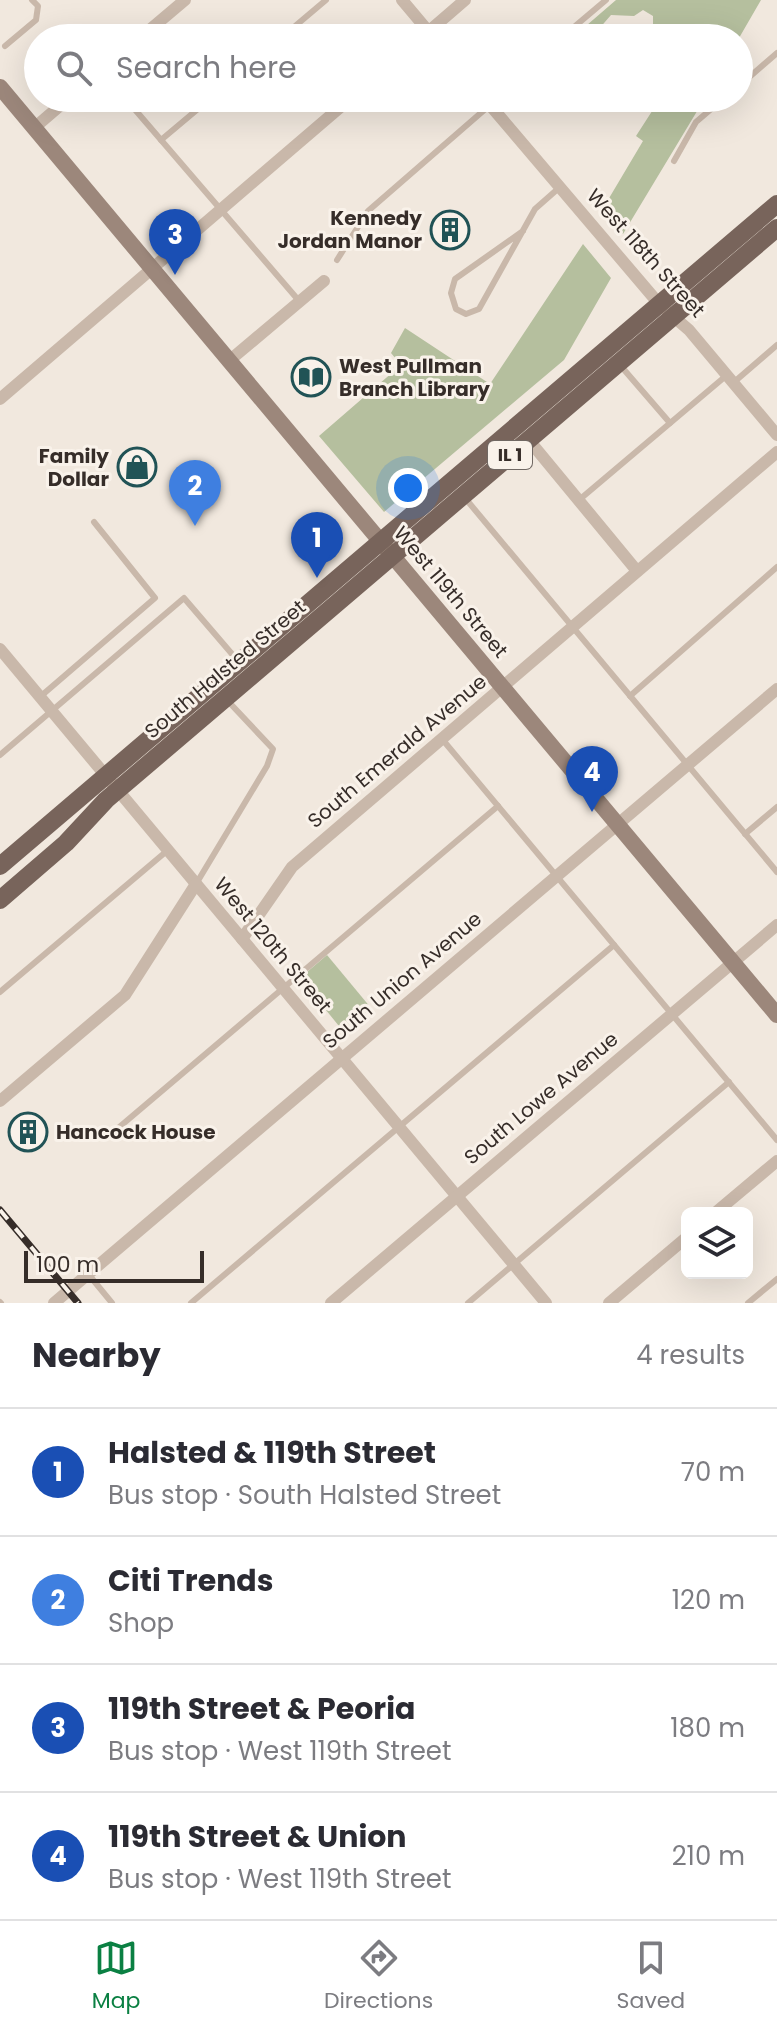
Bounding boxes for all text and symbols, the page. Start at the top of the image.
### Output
search box [24,24,753,112]
icon: search [52,46,96,90]
text: Search here [116,46,297,89]
street label: West 118th Street [581,183,711,323]
place label: Kennedy Jordan Manor [278,204,422,255]
pin: 3 [149,209,201,275]
building icon: Kennedy Jordan Manor [429,209,471,251]
place label: West Pullman Branch Library [339,352,490,403]
library icon: West Pullman Branch Library [290,356,332,398]
road number: IL 1 [488,441,532,469]
place label: Family Dollar [39,442,109,493]
shop icon: Family Dollar [116,446,158,488]
pin: 2 [169,460,221,526]
your location [388,468,428,508]
pin: 1 [291,512,343,578]
street label: West 119th Street [387,520,515,664]
street label: South Halsted Street [138,593,312,745]
street label: South Emerald Avenue [301,668,493,834]
pin: 4 [566,746,618,812]
street label: West 120th Street [208,871,338,1019]
street label: South Union Avenue [316,905,488,1055]
street label: South Lowe Avenue [458,1025,624,1171]
building icon: Hancock House [7,1111,49,1153]
place label: Hancock House [56,1118,216,1146]
map controls [681,1207,753,1279]
button: layers [681,1207,753,1279]
scale bar [24,1247,204,1283]
text: 100 m [36,1249,99,1280]
text: Nearby [32,1331,161,1379]
text: 4 results [636,1337,745,1373]
text: Halsted & 119th Street [108,1431,436,1474]
text: 1 [53,1454,63,1490]
text: 70 m [681,1454,745,1490]
text: Bus stop · South Halsted Street [108,1477,501,1513]
text: Citi Trends [108,1559,273,1602]
text: 2 [51,1582,65,1618]
text: 120 m [672,1582,745,1618]
text: Shop [108,1605,174,1641]
text: 119th Street & Peoria [108,1687,415,1730]
text: 3 [50,1710,66,1746]
text: 180 m [670,1710,745,1746]
text: Bus stop · West 119th Street [108,1733,451,1769]
text: 119th Street & Union [108,1815,407,1858]
text: 4 [49,1838,67,1874]
text: 210 m [672,1838,745,1874]
text: Bus stop · West 119th Street [108,1861,451,1897]
tab: Map [92,1936,140,2017]
tab: Directions [324,1936,433,2017]
tab: Saved [617,1936,685,2017]

